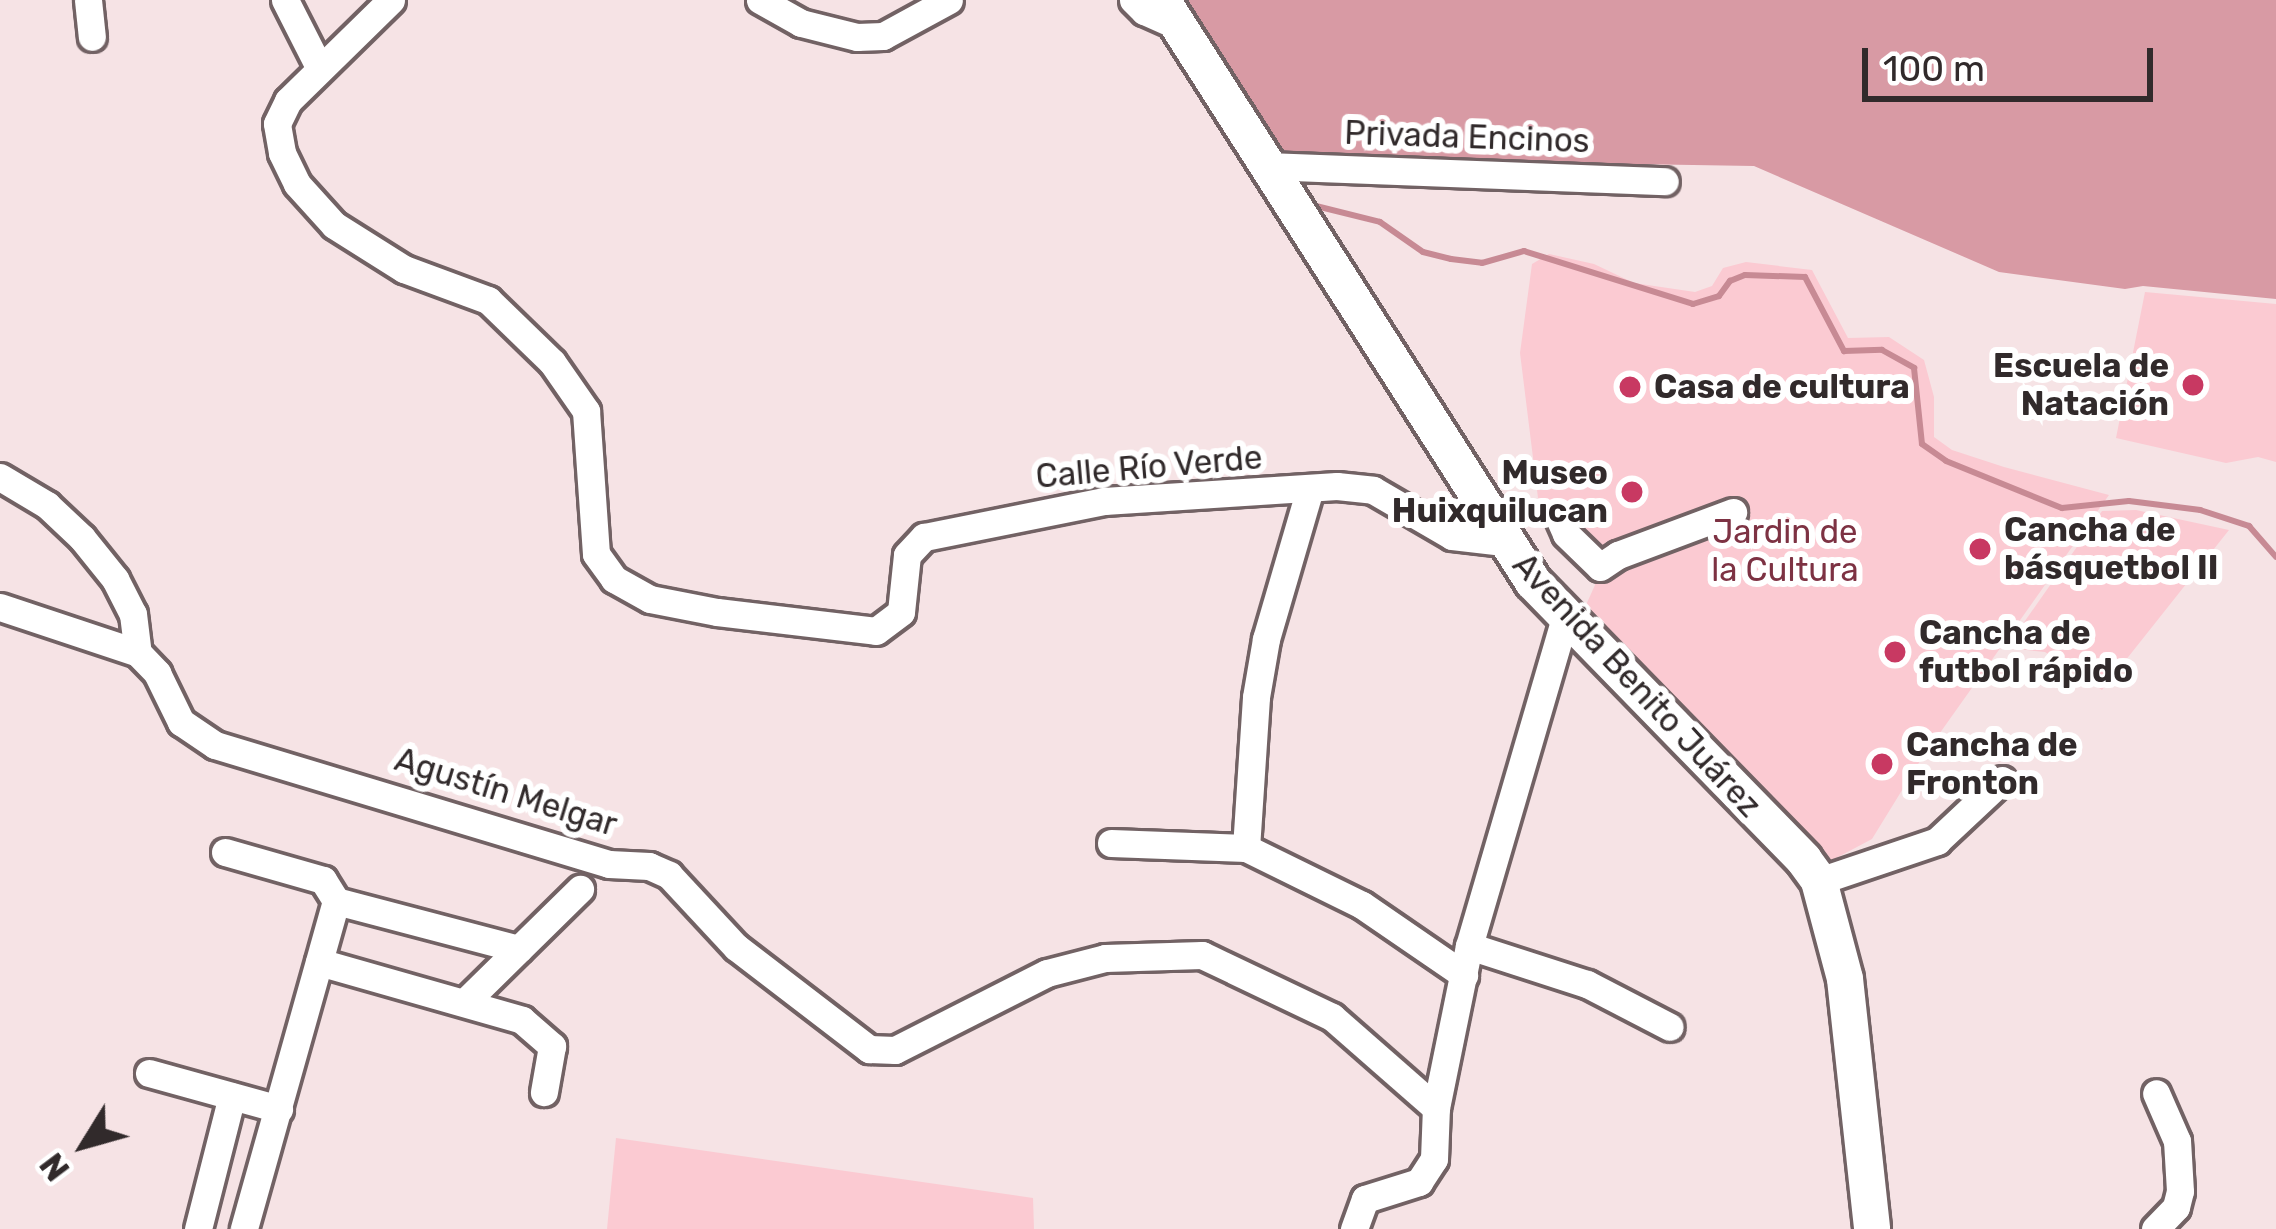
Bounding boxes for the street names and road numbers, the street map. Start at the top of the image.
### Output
street label: Privada Encinos [1344,113,1590,161]
street label: Calle Río Verde [1034,437,1264,497]
street label: Avenida Benito Juárez [1505,545,1769,825]
street label: Agustín Melgar [390,739,622,845]

